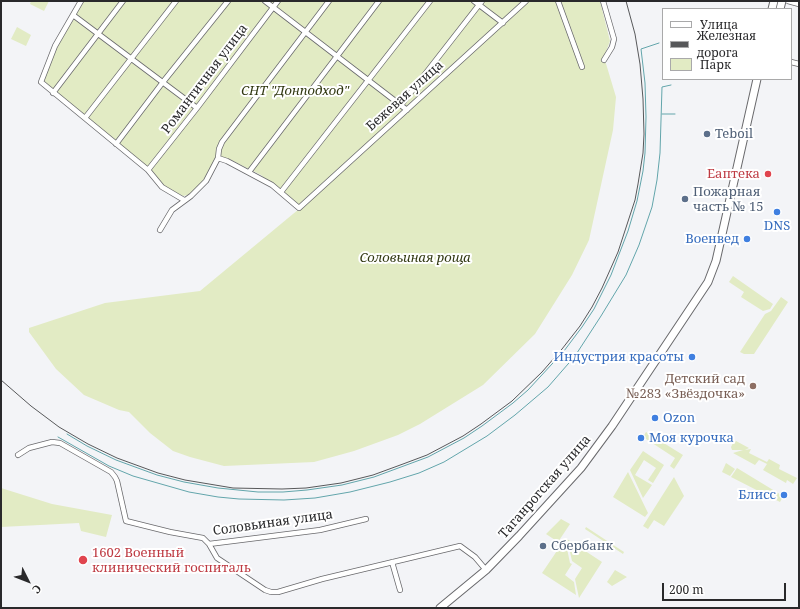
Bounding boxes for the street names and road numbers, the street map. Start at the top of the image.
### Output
street label: Романтичная улица [159,21,251,137]
street label: Бежевая улица [363,57,447,135]
street label: Таганрогская улица [496,432,594,542]
street label: Соловьиная улица [212,507,334,539]

